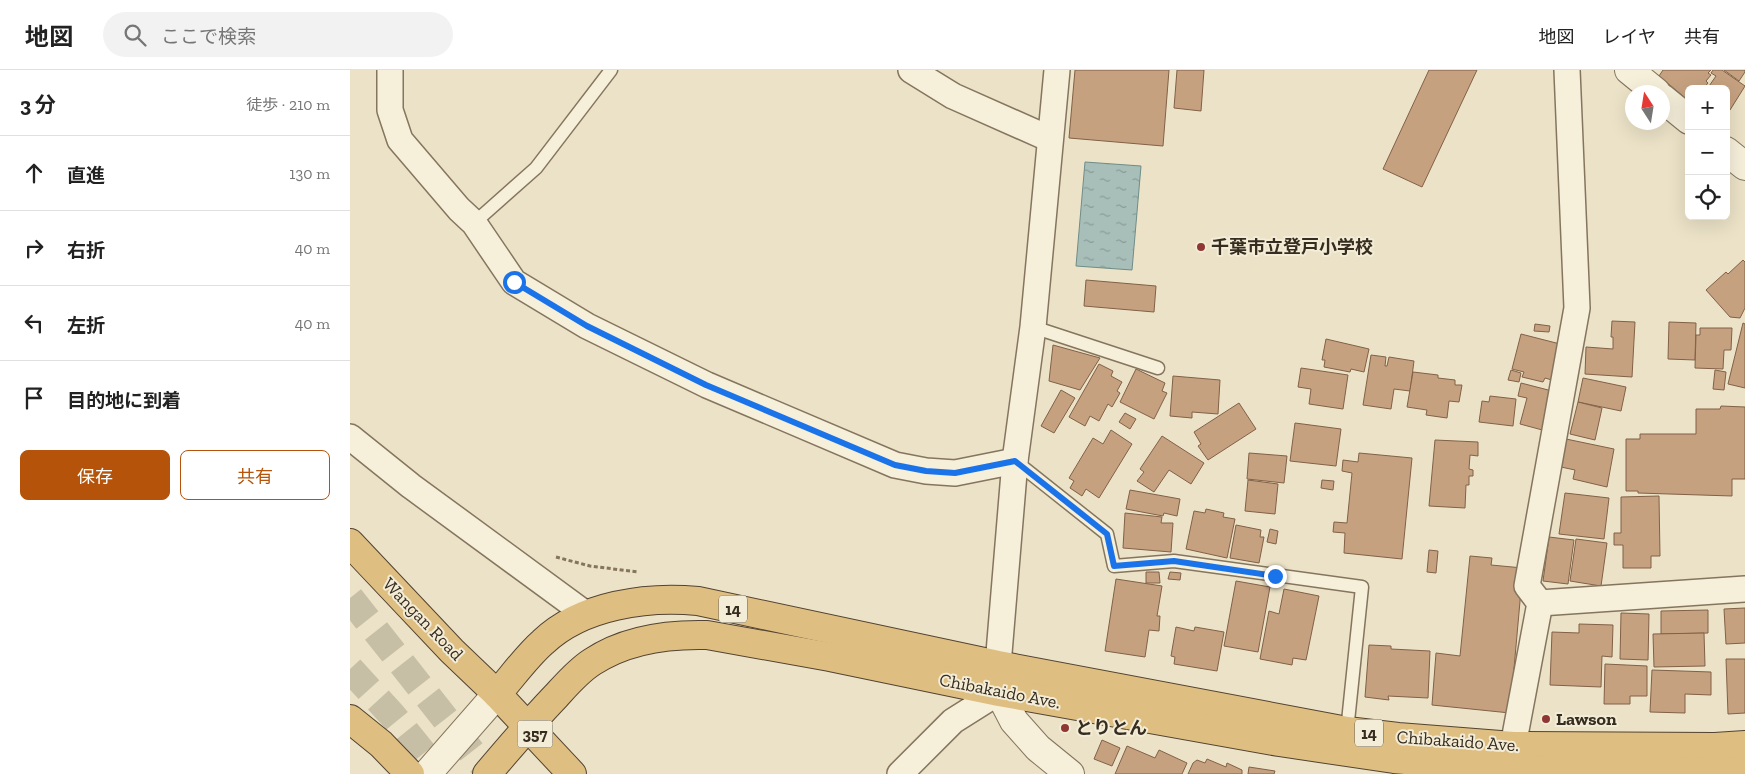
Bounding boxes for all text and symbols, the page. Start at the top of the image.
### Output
search box [103,12,453,57]
icon: search [121,21,149,49]
text: 地図 [25,22,73,51]
text: ここで検索 [161,25,256,48]
text: 地図 [1539,26,1575,48]
text: レイヤ [1603,26,1656,48]
text: 共有 [1684,26,1720,48]
north arrow [1625,85,1670,130]
map controls [1685,85,1730,220]
button: + [1685,85,1730,130]
text: 3 分 [20,92,56,117]
text: 徒歩 · 210 m [246,95,330,114]
button: − [1685,130,1730,175]
icon: ahead [20,159,48,187]
text: 直進 [67,164,105,187]
text: 130 m [289,164,330,183]
button: locate [1685,175,1730,220]
icon: right [20,234,48,262]
place label: 千葉市立登戸小学校 [1211,236,1373,258]
text: 右折 [67,239,105,262]
text: 40 m [295,239,330,258]
marker: 千葉市立登戸小学校 [1195,241,1207,253]
route start [503,271,526,294]
icon: left [20,309,48,337]
text: 左折 [67,314,105,337]
text: 40 m [295,314,330,333]
icon: arrive [20,384,48,412]
text: 目的地に到着 [67,389,181,412]
button: 保存 [20,450,170,500]
button: 共有 [180,450,330,500]
route end [1264,565,1287,588]
street label: Wangan Road [378,573,468,665]
road number: 14 [719,596,747,622]
street label: Chibakaido Ave. [938,668,1062,714]
place label: Lawson [1556,708,1617,730]
marker: Lawson [1540,713,1552,725]
place label: とりとん [1075,717,1147,739]
road number: 14 [1355,720,1383,746]
road number: 357 [518,721,552,748]
marker: とりとん [1059,722,1071,734]
street label: Chibakaido Ave. [1396,726,1520,756]

